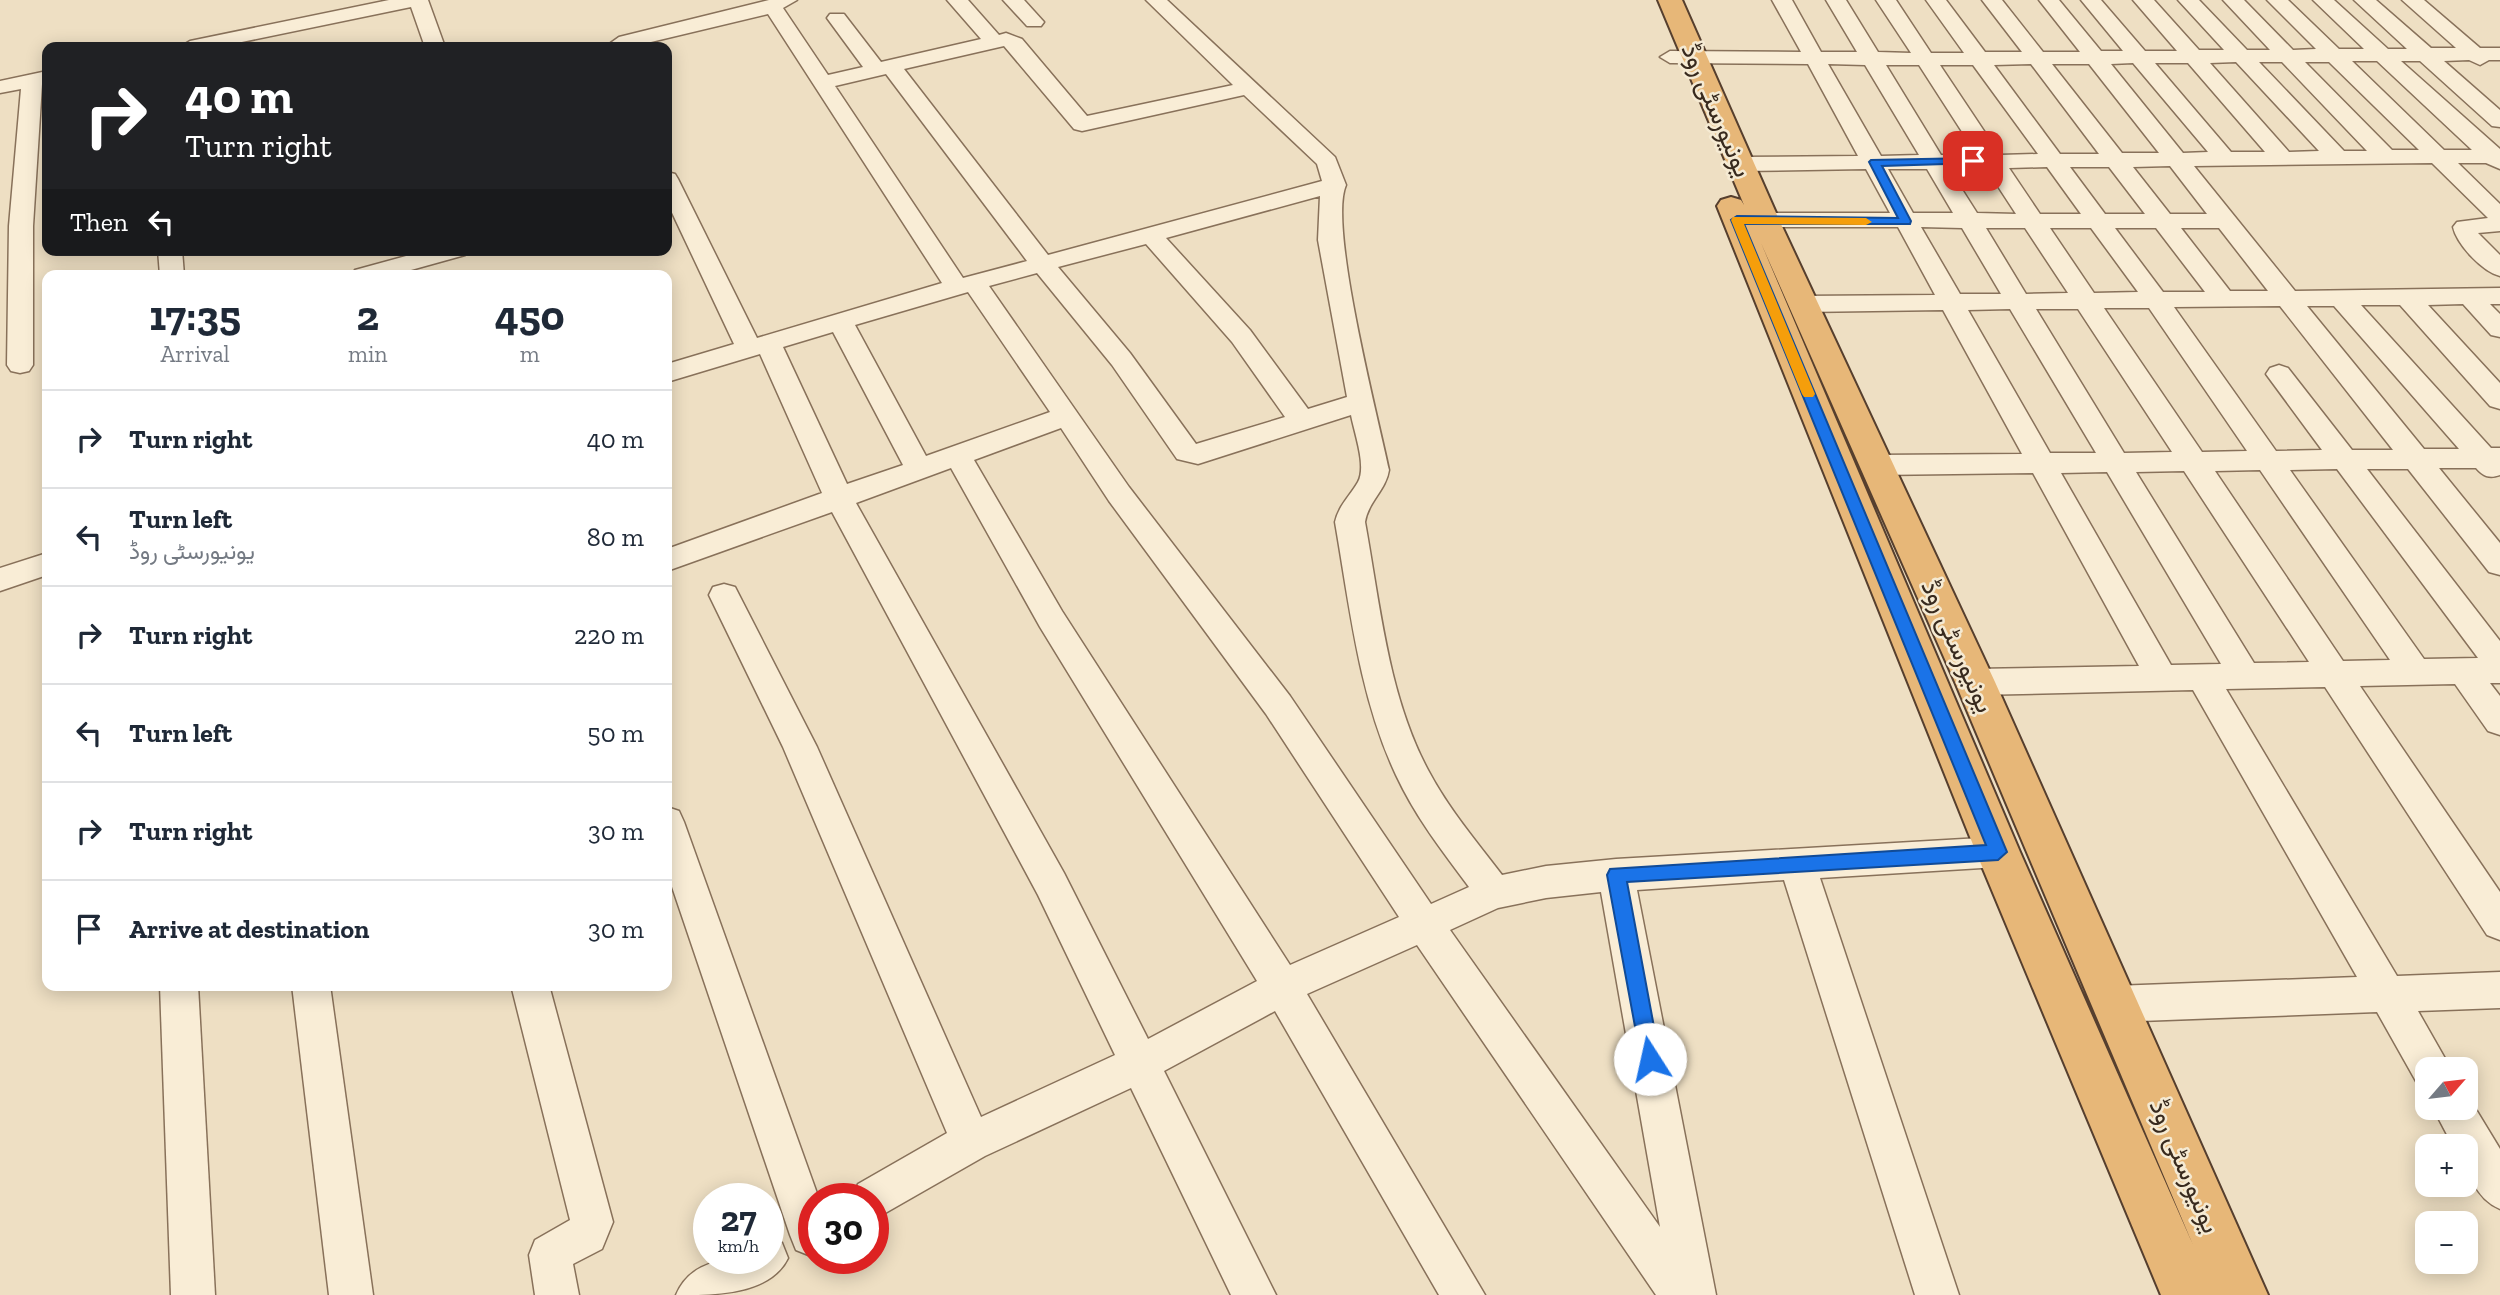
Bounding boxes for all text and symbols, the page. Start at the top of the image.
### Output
street label: یونیورسٹی روڈ [1674,38,1760,182]
text: 40 m [185,67,293,126]
icon: right [70,70,161,161]
text: Turn right [185,127,332,165]
pin [1943,131,2003,191]
icon: arrive [1954,142,1992,180]
icon: left [142,203,180,241]
text: Then [70,206,128,238]
text: 17:35 [149,290,241,341]
text: 2 [357,290,379,341]
text: 450 [495,290,565,341]
text: Arrival [160,340,230,368]
text: min [348,340,388,368]
text: m [520,340,540,368]
icon: right [70,420,108,458]
text: Turn right [129,423,252,455]
text: 40 m [587,423,644,455]
text: Turn left [129,503,232,535]
icon: left [70,518,108,556]
text: 80 m [587,521,644,553]
text: یونیورسٹی روڈ [129,537,255,565]
street label: یونیورسٹی روڈ [1914,574,2002,718]
icon: right [70,616,108,654]
text: Turn right [129,619,252,651]
text: 220 m [574,619,644,651]
icon: left [70,714,108,752]
text: Turn left [129,717,232,749]
text: 50 m [587,717,644,749]
icon: right [70,812,108,850]
text: Turn right [129,815,252,847]
text: 30 m [588,815,644,847]
icon: arrive [70,910,108,948]
text: Arrive at destination [129,913,369,945]
text: 30 m [588,913,644,945]
position arrow [1613,1022,1687,1096]
north arrow [2415,1057,2478,1120]
map controls [2415,1057,2478,1274]
street label: یونیورسٹی روڈ [2142,1094,2228,1238]
button: + [2415,1134,2478,1197]
speed limit sign: 30 [798,1183,889,1274]
text: 27 [720,1198,757,1240]
button: − [2415,1211,2478,1274]
text: km/h [718,1235,759,1257]

